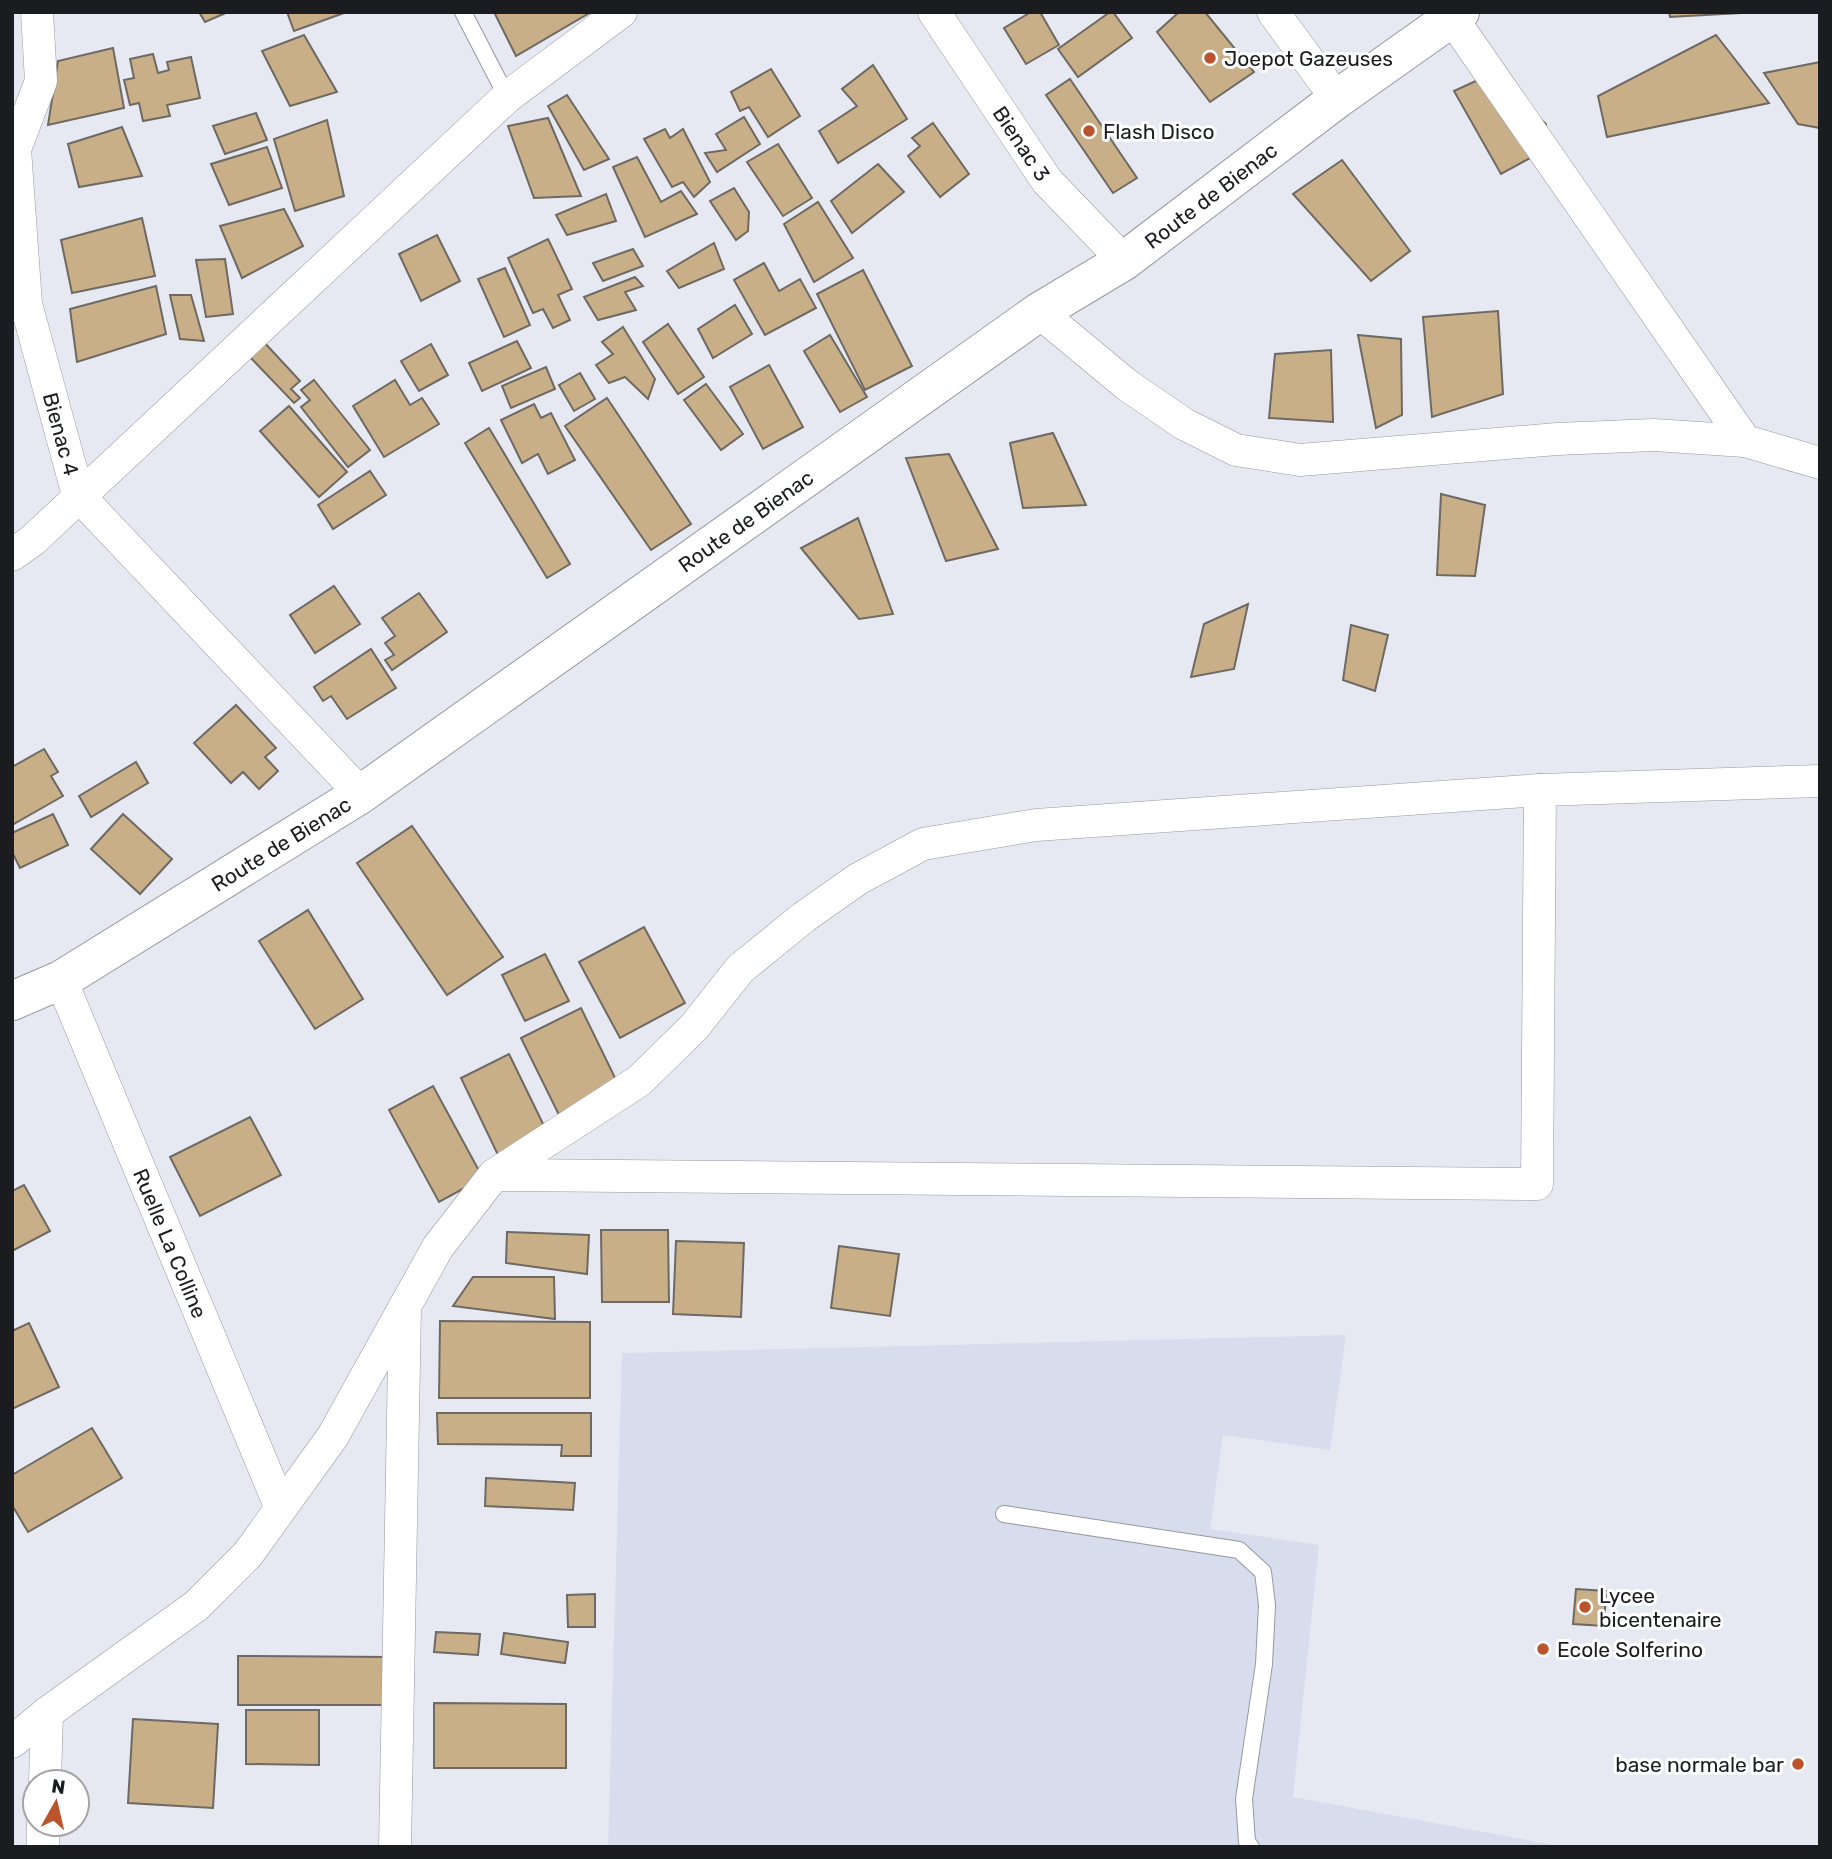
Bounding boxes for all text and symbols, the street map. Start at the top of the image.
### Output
place label: Joepot Gazeuses [1224,46,1393,71]
marker: Joepot Gazeuses [1202,50,1218,66]
street label: Bienac 3 [988,101,1056,185]
place label: Flash Disco [1103,119,1215,144]
marker: Flash Disco [1081,123,1097,139]
street label: Route de Bienac [1139,137,1282,253]
street label: Bienac 4 [38,390,85,478]
street label: Route de Bienac [673,464,818,577]
street label: Route de Bienac [206,791,355,896]
street label: Ruelle La Colline [128,1165,213,1322]
place label: Lycee bicentenaire [1599,1583,1721,1632]
marker: Lycee bicentenaire [1577,1599,1593,1615]
place label: Ecole Solferino [1557,1637,1703,1662]
marker: Ecole Solferino [1535,1641,1551,1657]
place label: base normale bar [1615,1752,1784,1777]
marker: base normale bar [1790,1756,1806,1772]
north arrow [21,1768,91,1838]
text: N [50,1774,67,1799]

